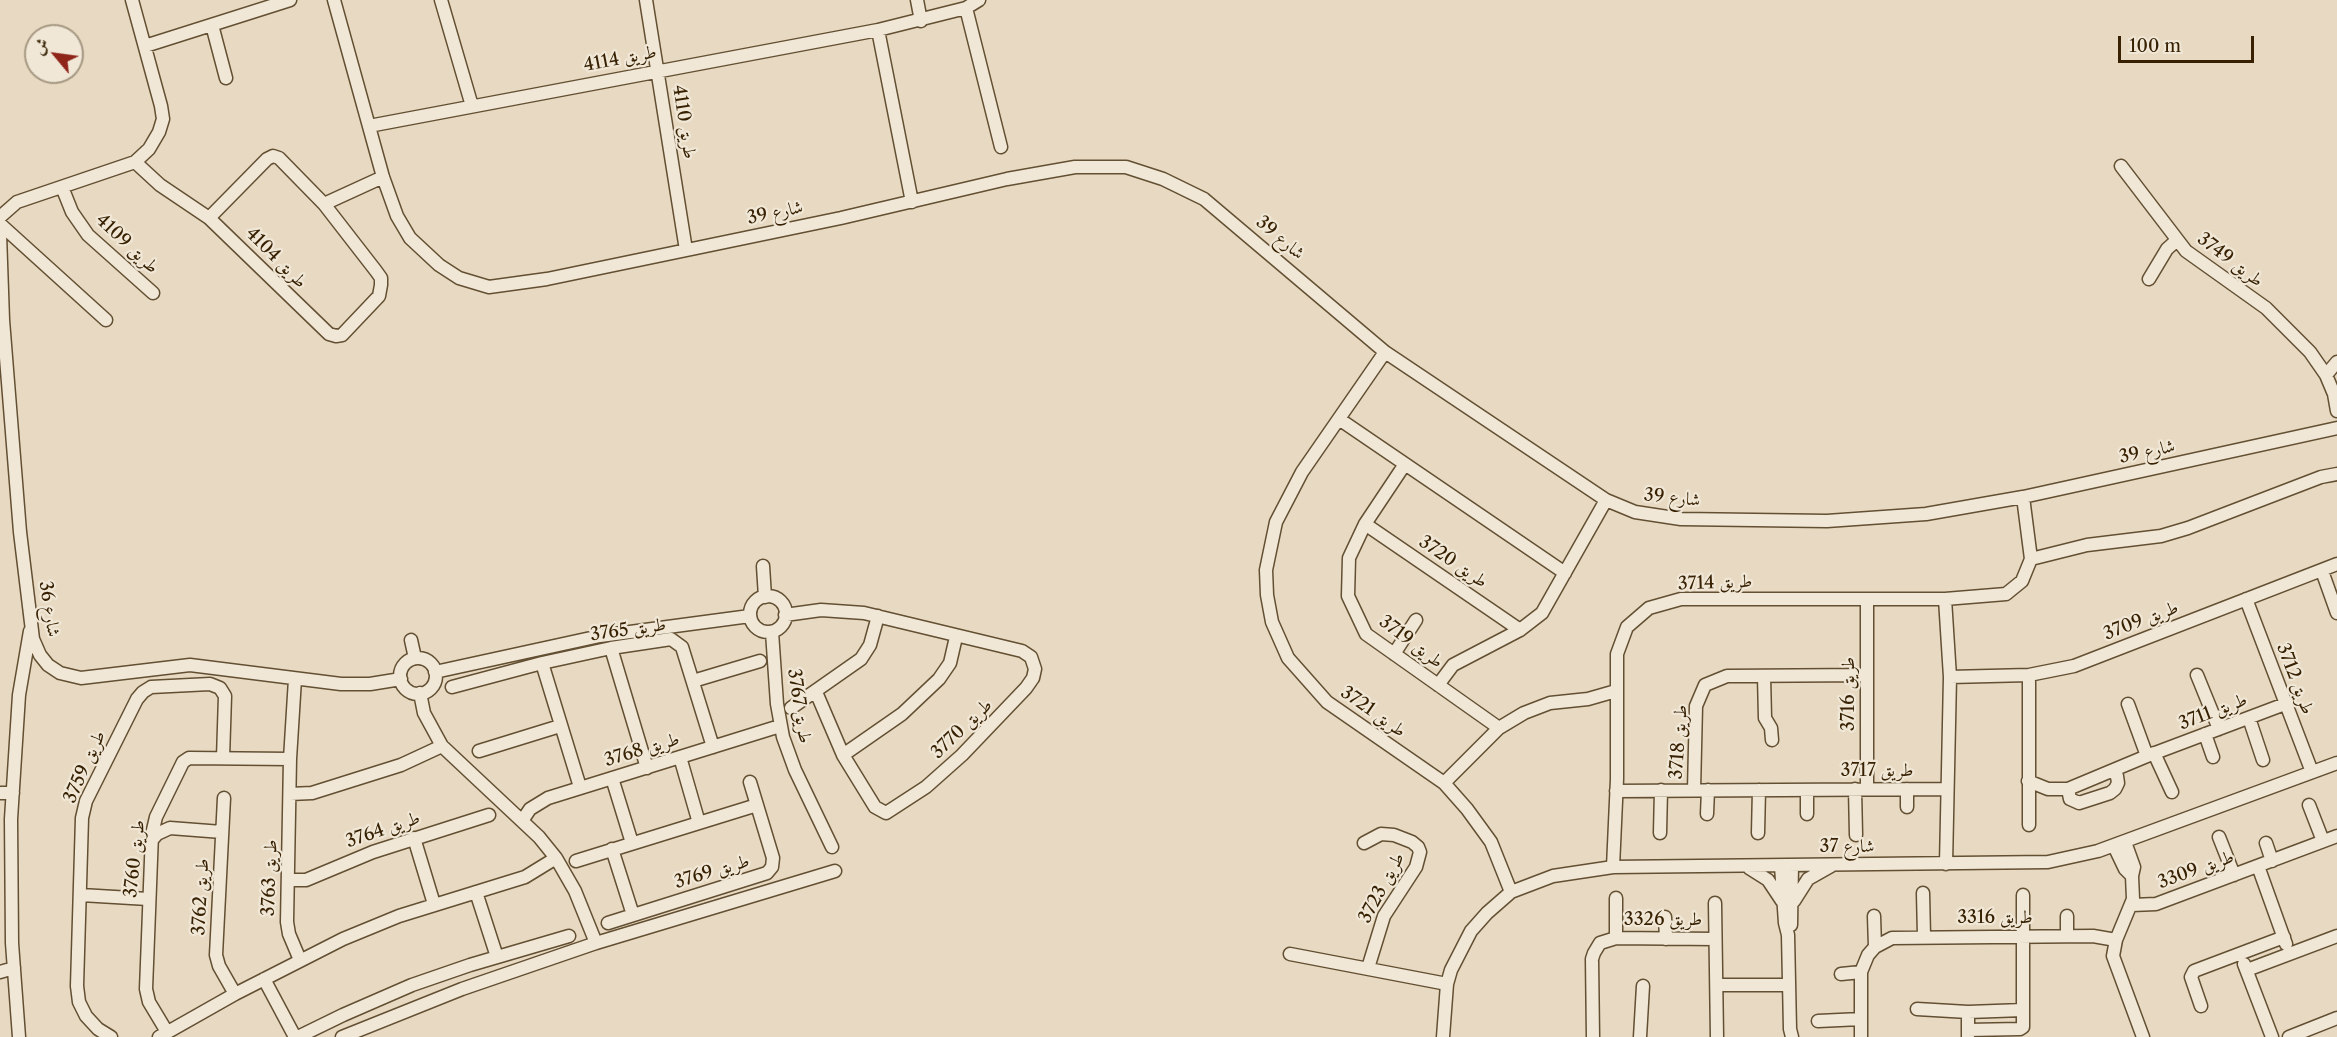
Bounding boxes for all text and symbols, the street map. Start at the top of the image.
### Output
north arrow [24,24,84,84]
scale bar [2121,24,2258,62]
text: ش [27,34,53,58]
text: 100 m [2129,35,2181,57]
street label: طريق 4114 [582,41,658,77]
street label: طريق 4110 [667,83,701,161]
street label: شارع 39 [745,197,805,229]
street label: طريق 4109 [91,210,163,278]
street label: شارع 39 [1251,212,1309,264]
street label: طريق 4104 [241,223,311,293]
street label: طريق 3749 [2193,228,2267,292]
street label: شارع 39 [2117,436,2177,468]
street label: شارع 39 [1643,484,1701,512]
street label: طريق 3720 [1415,531,1491,593]
street label: طريق 3714 [1677,571,1753,595]
street label: شارع 36 [34,579,64,639]
street label: طريق 3709 [2101,597,2181,645]
street label: طريق 3719 [1375,611,1447,673]
street label: طريق 3765 [589,614,667,646]
street label: طريق 3712 [2272,640,2318,718]
street label: طريق 3716 [1838,657,1860,731]
street label: طريق 3767 [782,667,816,745]
street label: طريق 3721 [1336,682,1410,742]
street label: طريق 3711 [2176,689,2250,735]
street label: طريق 3770 [927,695,997,763]
street label: طريق 3718 [1666,704,1692,780]
street label: طريق 3759 [60,728,110,806]
street label: طريق 3768 [602,728,682,772]
street label: طريق 3717 [1841,760,1913,782]
street label: طريق 3764 [343,807,423,853]
street label: طريق 3760 [120,819,150,899]
street label: شارع 37 [1820,836,1874,858]
street label: طريق 3763 [258,839,282,917]
street label: طريق 3309 [2155,846,2237,894]
street label: طريق 3723 [1354,849,1410,927]
street label: طريق 3769 [672,850,752,894]
street label: طريق 3762 [188,858,214,936]
street label: طريق 3316 [1957,907,2033,929]
street label: طريق 3326 [1624,909,1702,931]

